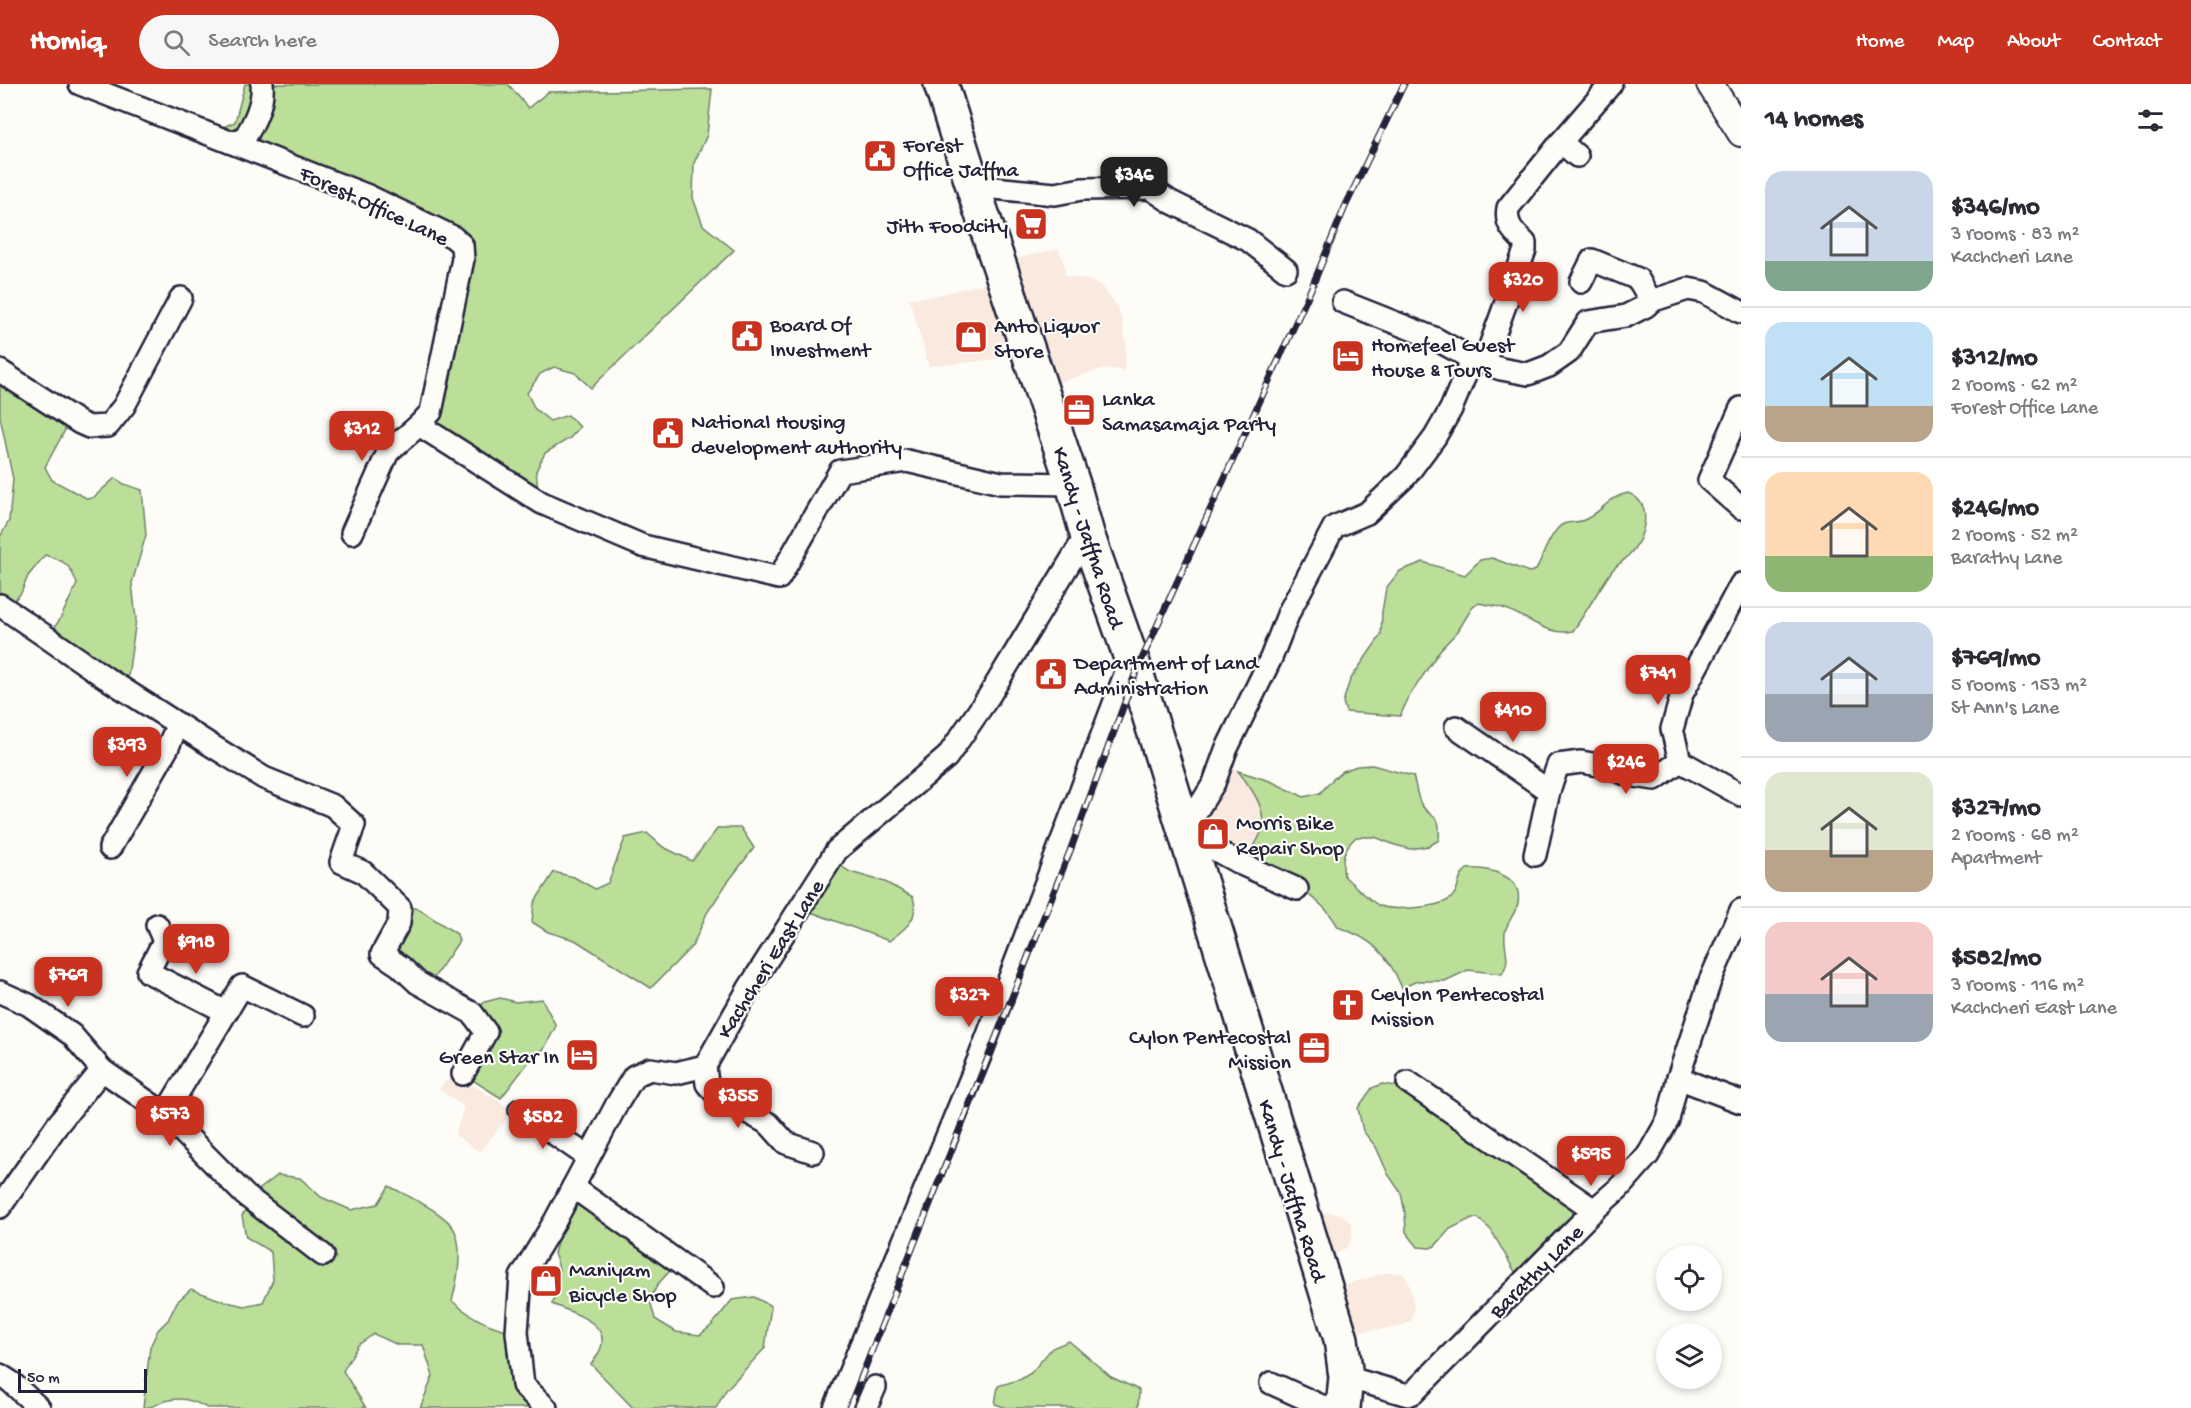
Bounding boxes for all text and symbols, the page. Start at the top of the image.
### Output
search box [139,15,559,69]
text: Homiq [30,26,103,59]
icon: search [160,26,193,59]
text: Search here [208,29,317,55]
text: Home [1856,30,1904,55]
text: Map [1937,30,1974,55]
text: About [2007,30,2060,55]
text: Contact [2093,30,2161,55]
icon: filters [2134,104,2167,137]
text: 14 homes [1765,105,1863,136]
place label: Forest Office Jaffna [902,134,1019,185]
public building icon: Forest Office Jaffna [862,138,898,174]
pin: $346 [1098,157,1170,208]
street label: Forest Office Lane [294,161,453,254]
text: $346 [1115,165,1153,188]
text: $346/mo [1951,193,2040,224]
icon: home [1813,195,1885,267]
supermarket icon: Jith Foodcity [1013,206,1049,242]
place label: Jith Foodcity [887,215,1008,241]
text: 3 rooms · 83 m² [1951,224,2079,247]
text: Kachcheri Lane [1951,247,2073,270]
pin: $320 [1487,262,1559,313]
text: $320 [1503,270,1543,293]
place label: Board Of Investment [769,314,872,365]
place label: Anto Liquor Store [994,315,1101,366]
public building icon: Board Of Investment [729,318,765,354]
shop icon: Anto Liquor Store [953,319,989,355]
place label: Homefeel Guest House & Tours [1371,334,1516,385]
hotel icon: Homefeel Guest House & Tours [1330,338,1366,374]
text: $312/mo [1951,344,2038,375]
icon: home [1813,346,1885,418]
text: 2 rooms · 62 m² [1951,375,2078,398]
place label: Lanka Samasamaja Party [1102,388,1276,439]
office icon: Lanka Samasamaja Party [1061,392,1097,428]
text: Forest Office Lane [1951,398,2098,421]
pin: $312 [326,411,398,462]
place label: National Housing development authority [691,411,902,462]
public building icon: National Housing development authority [650,415,686,451]
text: $312 [343,419,381,442]
street label: Kandy - Jaffna Road [1045,444,1128,634]
text: $246/mo [1951,494,2039,525]
icon: home [1813,496,1885,568]
text: 2 rooms · 52 m² [1951,525,2078,548]
text: Barathy Lane [1951,548,2062,571]
text: $769/mo [1951,644,2041,675]
icon: home [1813,646,1885,718]
place label: Department of Land Administration [1072,652,1260,703]
pin: $741 [1622,655,1694,706]
public building icon: Department of Land Administration [1033,656,1069,692]
text: $741 [1640,663,1676,686]
text: 5 rooms · 153 m² [1951,675,2087,698]
pin: $410 [1477,692,1549,743]
text: St Ann's Lane [1951,698,2059,721]
text: $410 [1494,700,1532,723]
pin: $393 [91,727,163,778]
text: $393 [107,735,147,758]
pin: $246 [1590,744,1662,795]
text: $246 [1607,752,1645,775]
text: $327/mo [1951,794,2041,825]
icon: home [1813,796,1885,868]
place label: Morris Bike Repair Shop [1236,812,1344,863]
shop icon: Morris Bike Repair Shop [1195,816,1231,852]
text: 2 rooms · 68 m² [1951,825,2079,848]
text: Apartment [1951,848,2041,871]
street label: Kachcheri East Lane [713,875,832,1044]
pin: $918 [160,924,232,975]
text: $918 [177,932,215,955]
text: $582/mo [1951,944,2042,975]
icon: home [1813,946,1885,1018]
pin: $769 [32,957,104,1008]
text: $769 [48,965,88,988]
text: 3 rooms · 116 m² [1951,975,2084,998]
pin: $327 [933,977,1005,1028]
place label: Ceylon Pentecostal Mission [1371,983,1545,1034]
text: $327 [949,985,989,1008]
church icon: Ceylon Pentecostal Mission [1330,987,1366,1023]
text: Kachcheri East Lane [1951,998,2117,1021]
place label: Cylon Pentecostal Mission [1129,1026,1292,1077]
office icon: Cylon Pentecostal Mission [1296,1030,1332,1066]
hotel icon: Green Star In [564,1037,600,1073]
place label: Green Star In [439,1046,560,1072]
pin: $355 [702,1078,774,1129]
text: $355 [718,1086,758,1109]
pin: $573 [134,1096,206,1147]
street label: Kandy - Jaffna Road [1250,1097,1331,1287]
pin: $582 [507,1099,579,1150]
text: $573 [150,1104,190,1127]
text: $582 [523,1107,563,1130]
pin: $595 [1555,1136,1627,1187]
text: $595 [1571,1144,1611,1167]
street label: Barathy Lane [1485,1220,1591,1326]
map controls [1656,1245,1722,1389]
button: locate [1656,1245,1722,1311]
place label: Maniyam Bicycle Shop [568,1259,677,1310]
shop icon: Maniyam Bicycle Shop [528,1263,564,1299]
button: layers [1656,1323,1722,1389]
scale bar [18,1366,147,1394]
text: 50 m [27,1370,60,1389]

